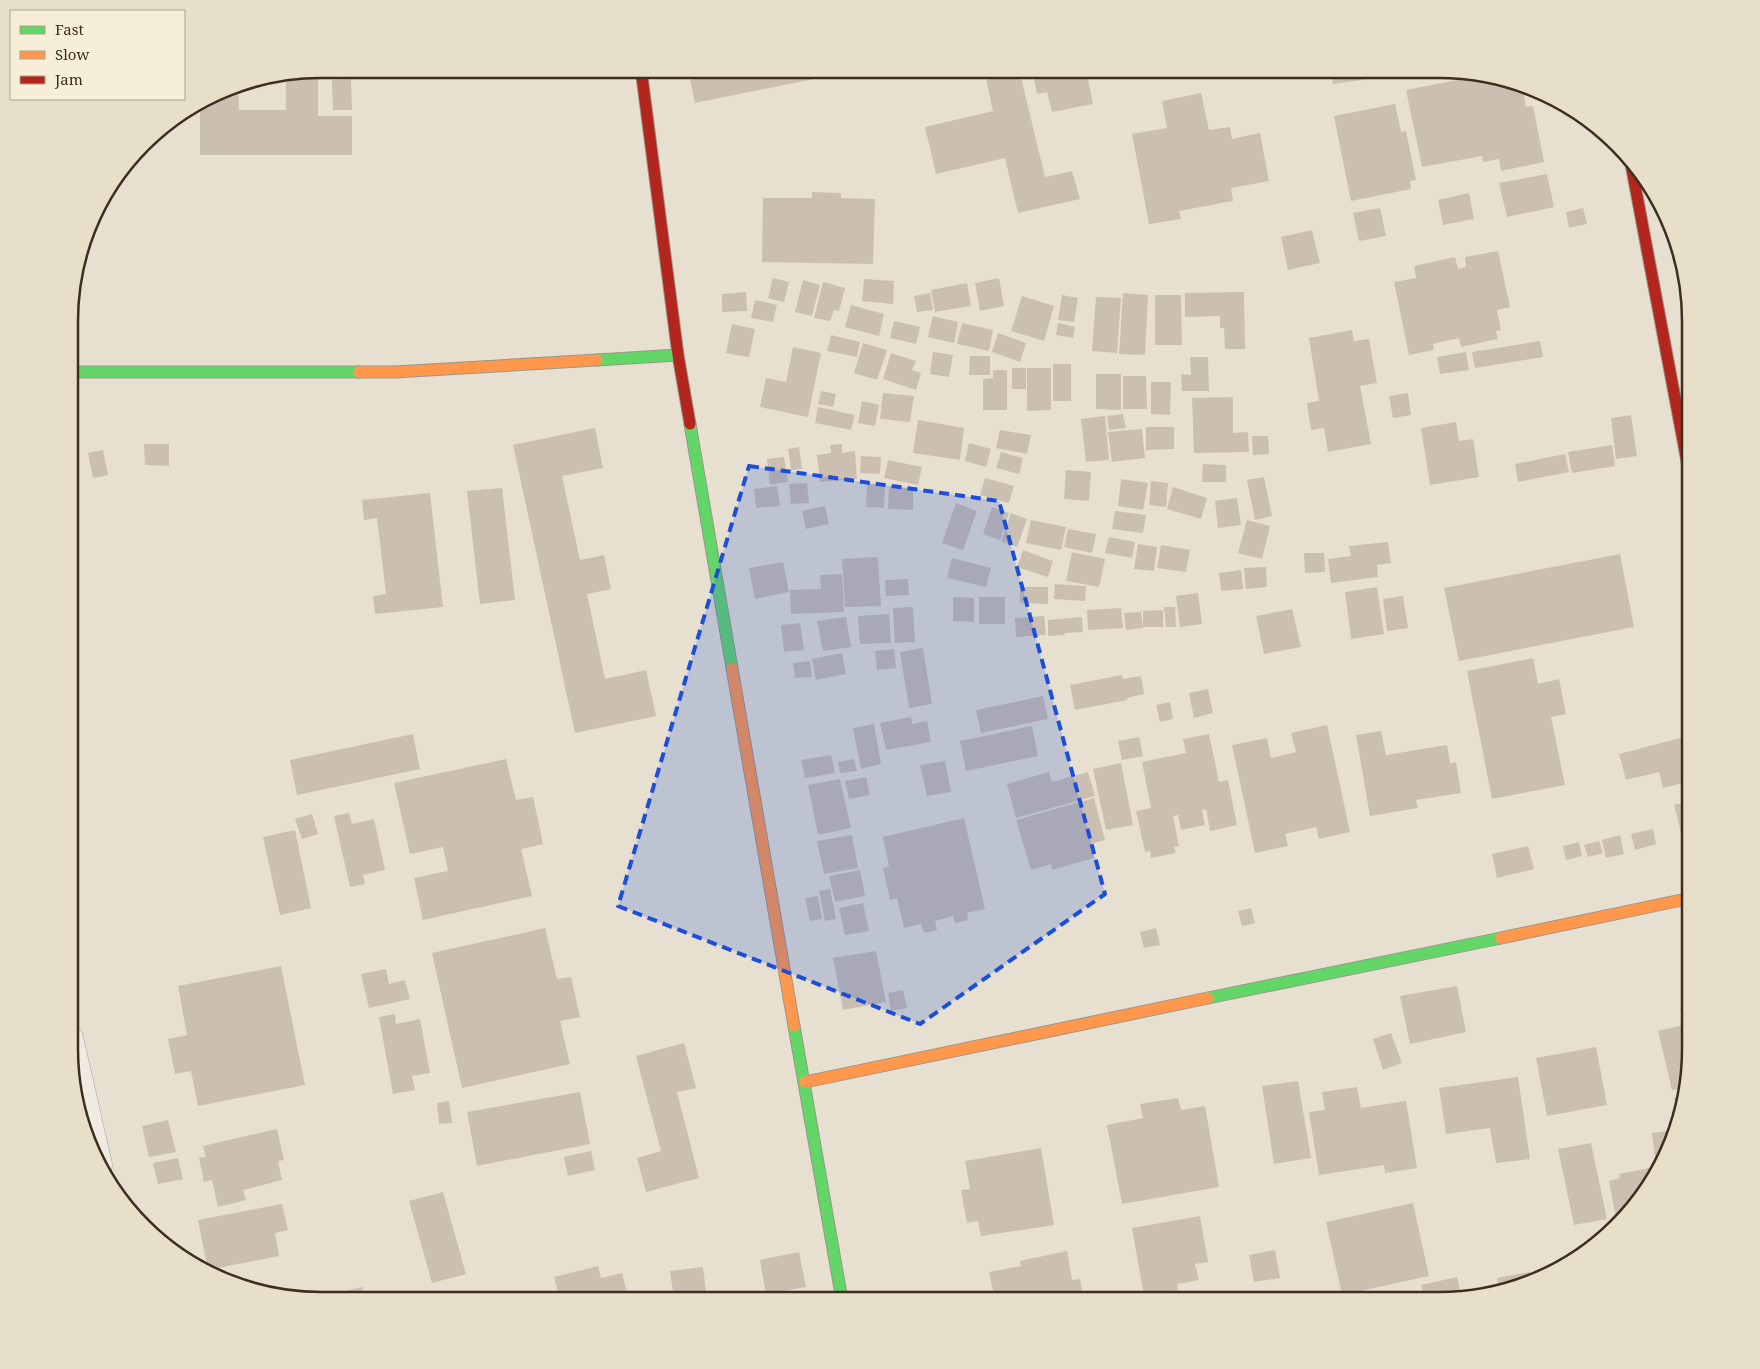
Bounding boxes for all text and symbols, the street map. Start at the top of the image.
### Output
legend [10,10,185,100]
text: Fast [55,19,84,39]
text: Slow [55,44,89,64]
text: Jam [54,69,83,89]

